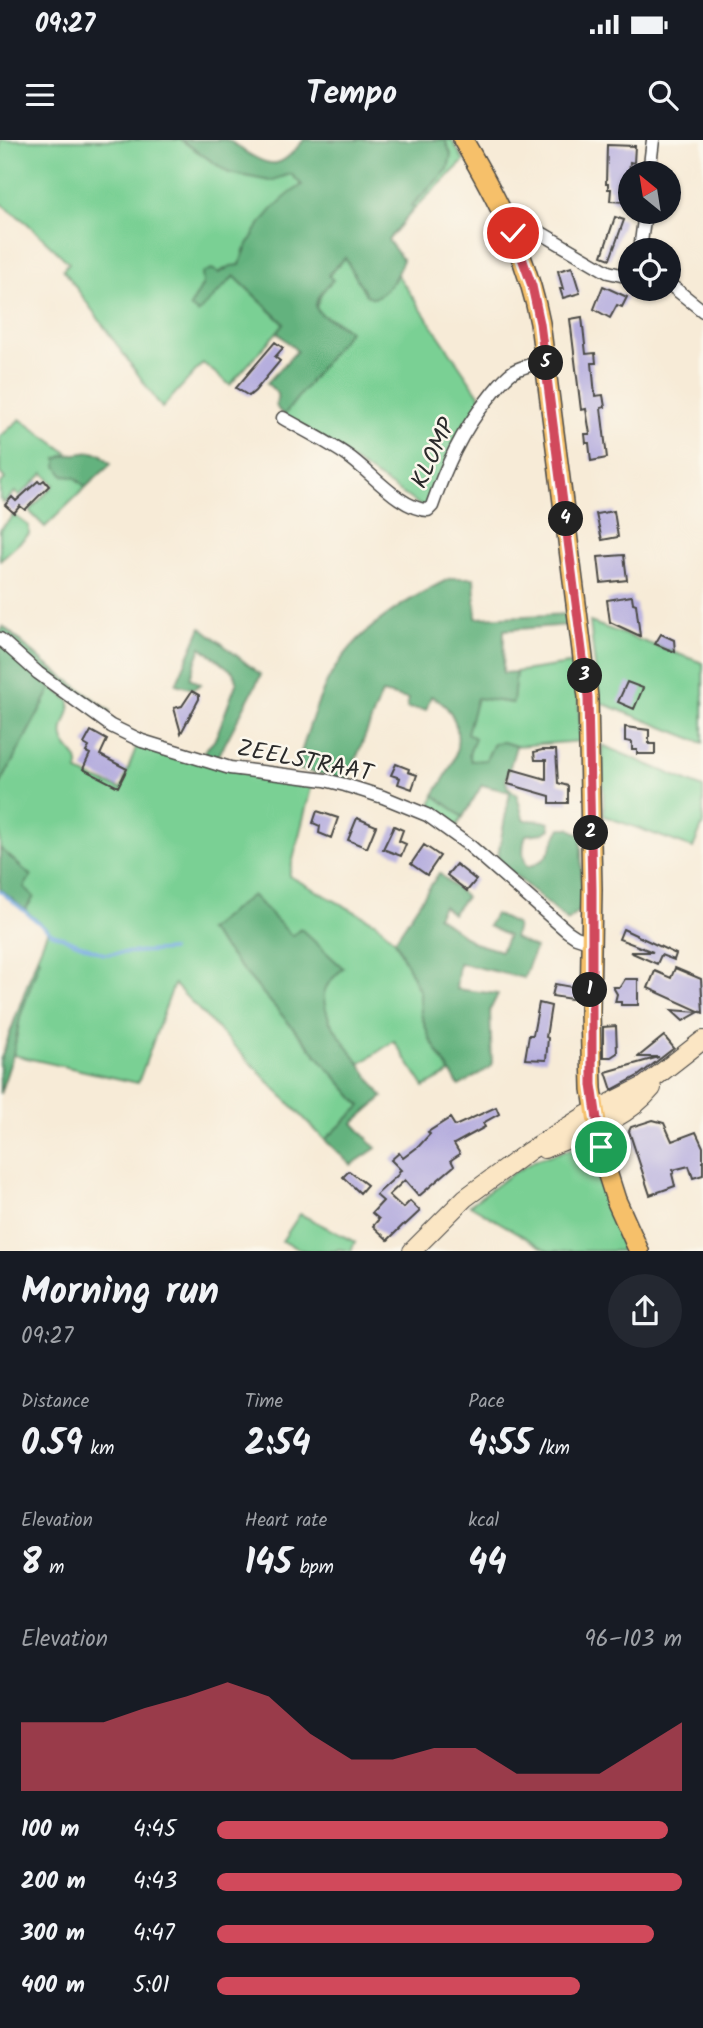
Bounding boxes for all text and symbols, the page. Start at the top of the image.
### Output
text: 09:27 [35,4,95,46]
text: Tempo [306,69,397,120]
icon: menu [21,76,59,114]
icon: search [644,76,682,114]
north arrow [618,161,681,224]
map controls [618,161,681,301]
pin [483,203,543,263]
icon: check [494,214,532,252]
button: locate [618,238,681,301]
pin: 5 [528,346,564,381]
text: 5 [541,347,550,377]
street label: KLOMP [401,411,468,495]
pin: 4 [548,502,584,536]
text: 4 [560,503,571,533]
pin: 3 [568,658,602,694]
text: 3 [579,660,590,690]
street label: ZEELSTRAAT [233,729,378,794]
pin: 2 [574,816,608,850]
text: 2 [585,817,596,847]
pin: 1 [572,972,608,1008]
text: 1 [587,974,592,1004]
pin [571,1117,631,1177]
icon: arrive [582,1128,620,1166]
text: Morning run [21,1263,219,1323]
button: share [608,1274,682,1348]
text: 09:27 [21,1319,73,1355]
text: Distance [21,1387,89,1417]
text: Time [245,1387,283,1417]
text: Pace [468,1387,505,1417]
text: 0.59 [21,1417,83,1473]
text: 2:54 [245,1417,310,1473]
text: 4:55 [468,1417,531,1473]
text: km [83,1434,114,1464]
text: /km [531,1434,570,1464]
text: Elevation [21,1506,93,1536]
text: Heart rate [245,1506,327,1536]
text: kcal [468,1506,499,1536]
text: 8 [21,1536,42,1592]
text: 145 [245,1536,292,1592]
text: 44 [468,1536,506,1592]
text: m [42,1553,64,1583]
text: bpm [292,1553,334,1583]
text: Elevation [21,1622,108,1658]
text: 96–103 m [585,1622,682,1658]
text: 100 m [21,1812,79,1848]
text: 4:45 [133,1812,176,1848]
text: 200 m [21,1864,86,1900]
text: 4:43 [133,1864,177,1900]
text: 300 m [21,1916,85,1952]
text: 4:47 [133,1916,175,1952]
text: 400 m [21,1968,85,2004]
text: 5:01 [133,1968,170,2004]

